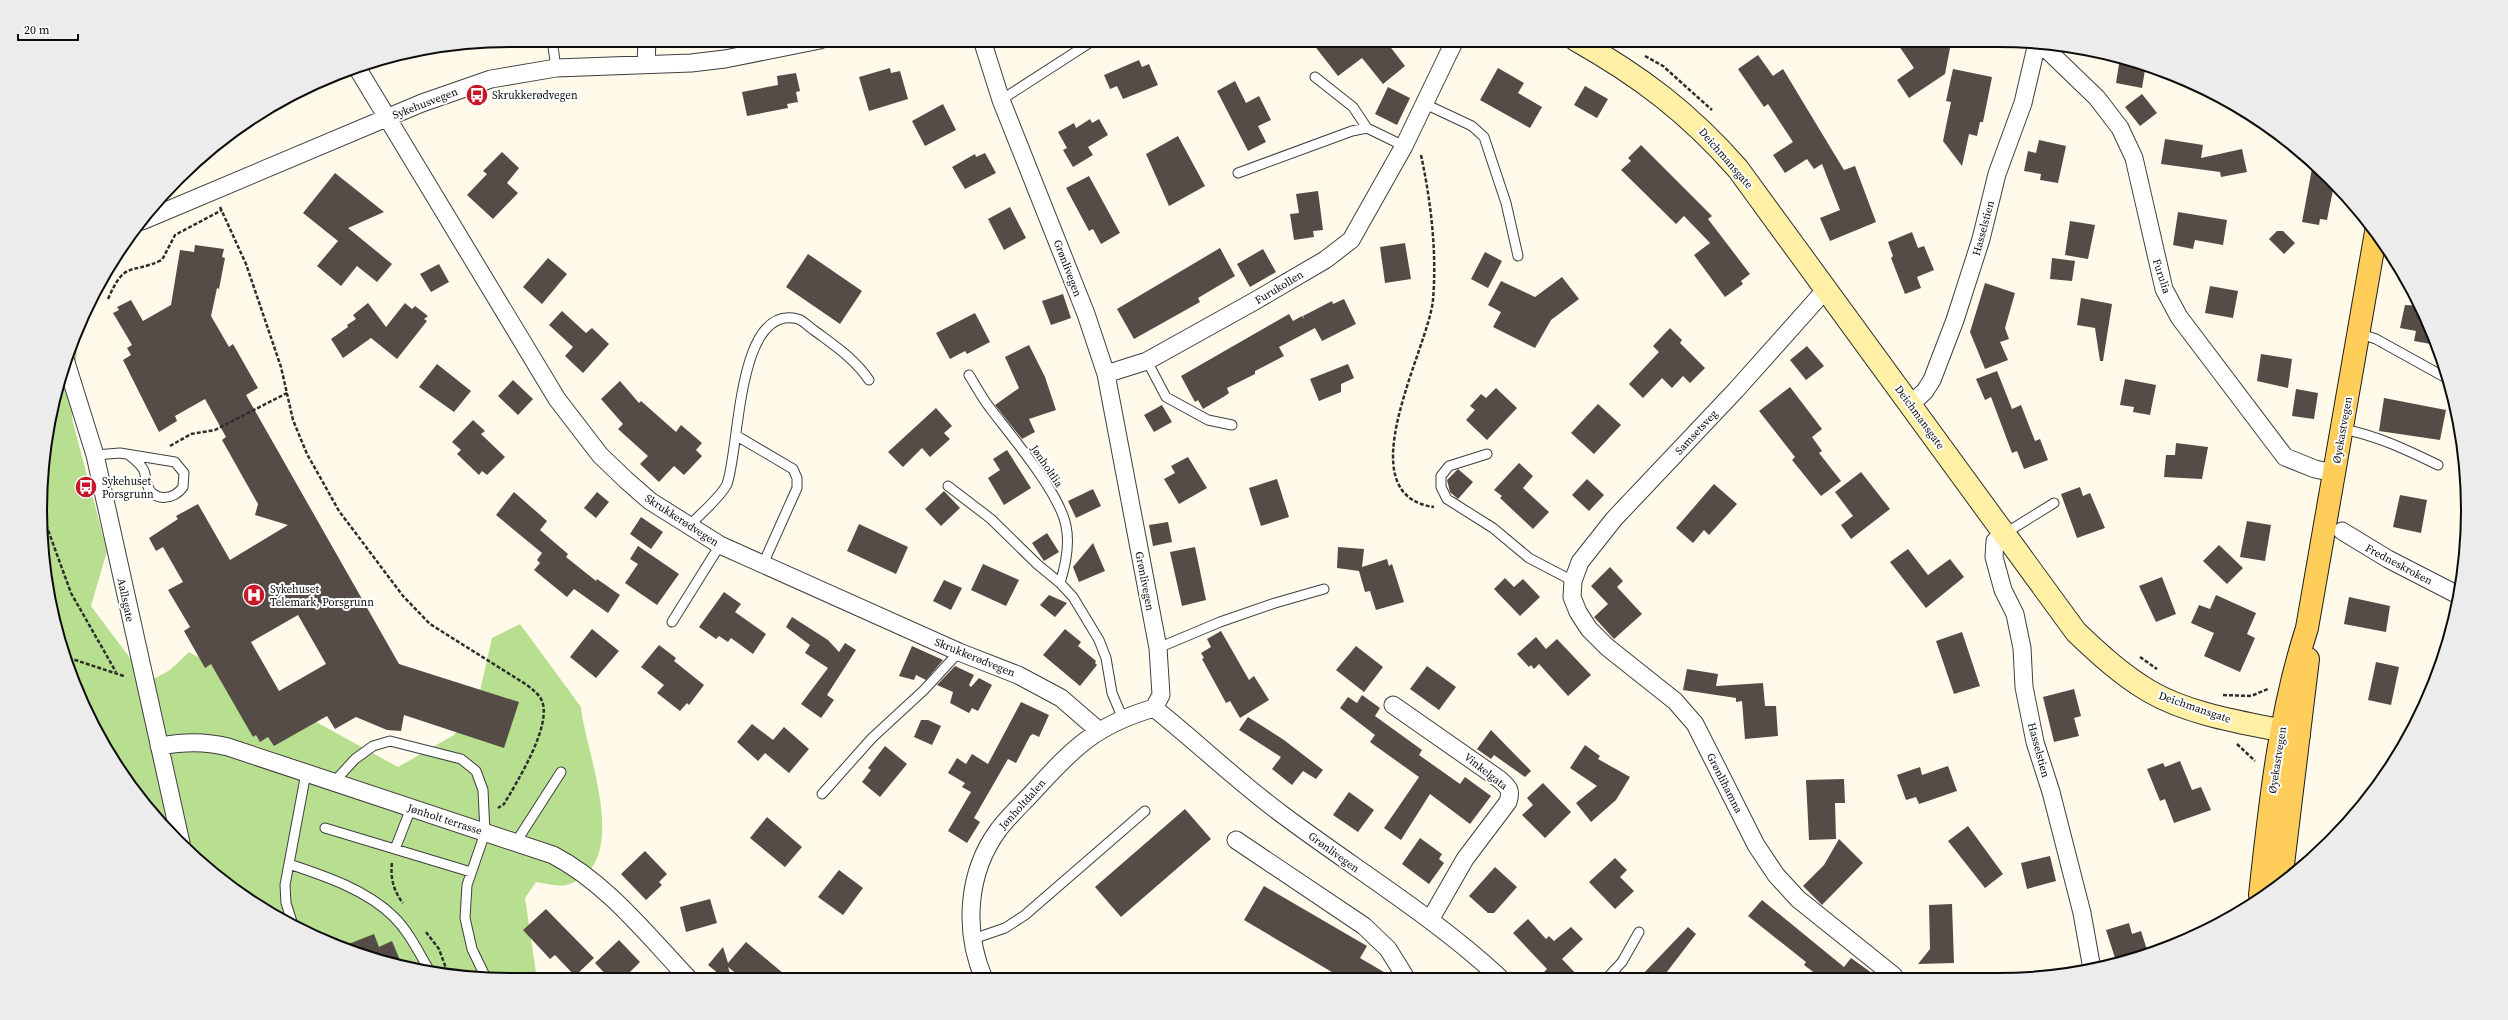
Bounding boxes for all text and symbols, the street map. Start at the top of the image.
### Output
scale bar [18,16,78,42]
text: 20 m [24,22,50,38]
bus stop icon: Skrukkerødvegen [464,82,490,108]
street label: Sykehusvegen [390,84,460,123]
place label: Skrukkerødvegen [492,88,578,103]
street label: Deichmansgate [1695,125,1756,192]
street label: Hasselstien [1969,199,1998,257]
street label: Grønlivegen [1050,238,1085,299]
street label: Furulia [2149,257,2174,296]
street label: Furukollen [1252,267,1307,308]
street label: Deichmansgate [1891,382,1948,453]
street label: Øyekastvegen [2329,395,2356,465]
street label: Samsetsveg [1672,406,1721,458]
street label: Jønholtlia [1026,441,1066,491]
bus stop icon: Sykehuset Porsgrunn [73,474,99,500]
place label: Sykehuset Porsgrunn [102,474,154,502]
street label: Skrukkerødvegen [642,491,722,550]
street label: Fredneskroken [2363,540,2435,589]
street label: Grønlivegen [1131,550,1158,612]
street label: Aallsgate [114,577,138,624]
hospital icon: Sykehuset Telemark, Porsgrunn [241,582,267,608]
place label: Sykehuset Telemark, Porsgrunn [270,582,374,610]
street label: Skrukkerødvegen [932,634,1018,681]
street label: Deichmansgate [2157,688,2233,727]
street label: Hasselstien [2024,721,2053,780]
street label: Øyekastvegen [2265,725,2290,795]
street label: Vinkelgata [1461,750,1511,793]
street label: Grønlihamna [1703,751,1746,816]
street label: Jønholtdalen [995,776,1049,834]
street label: Jønholt terrasse [405,800,484,839]
street label: Grønlivegen [1305,829,1363,876]

